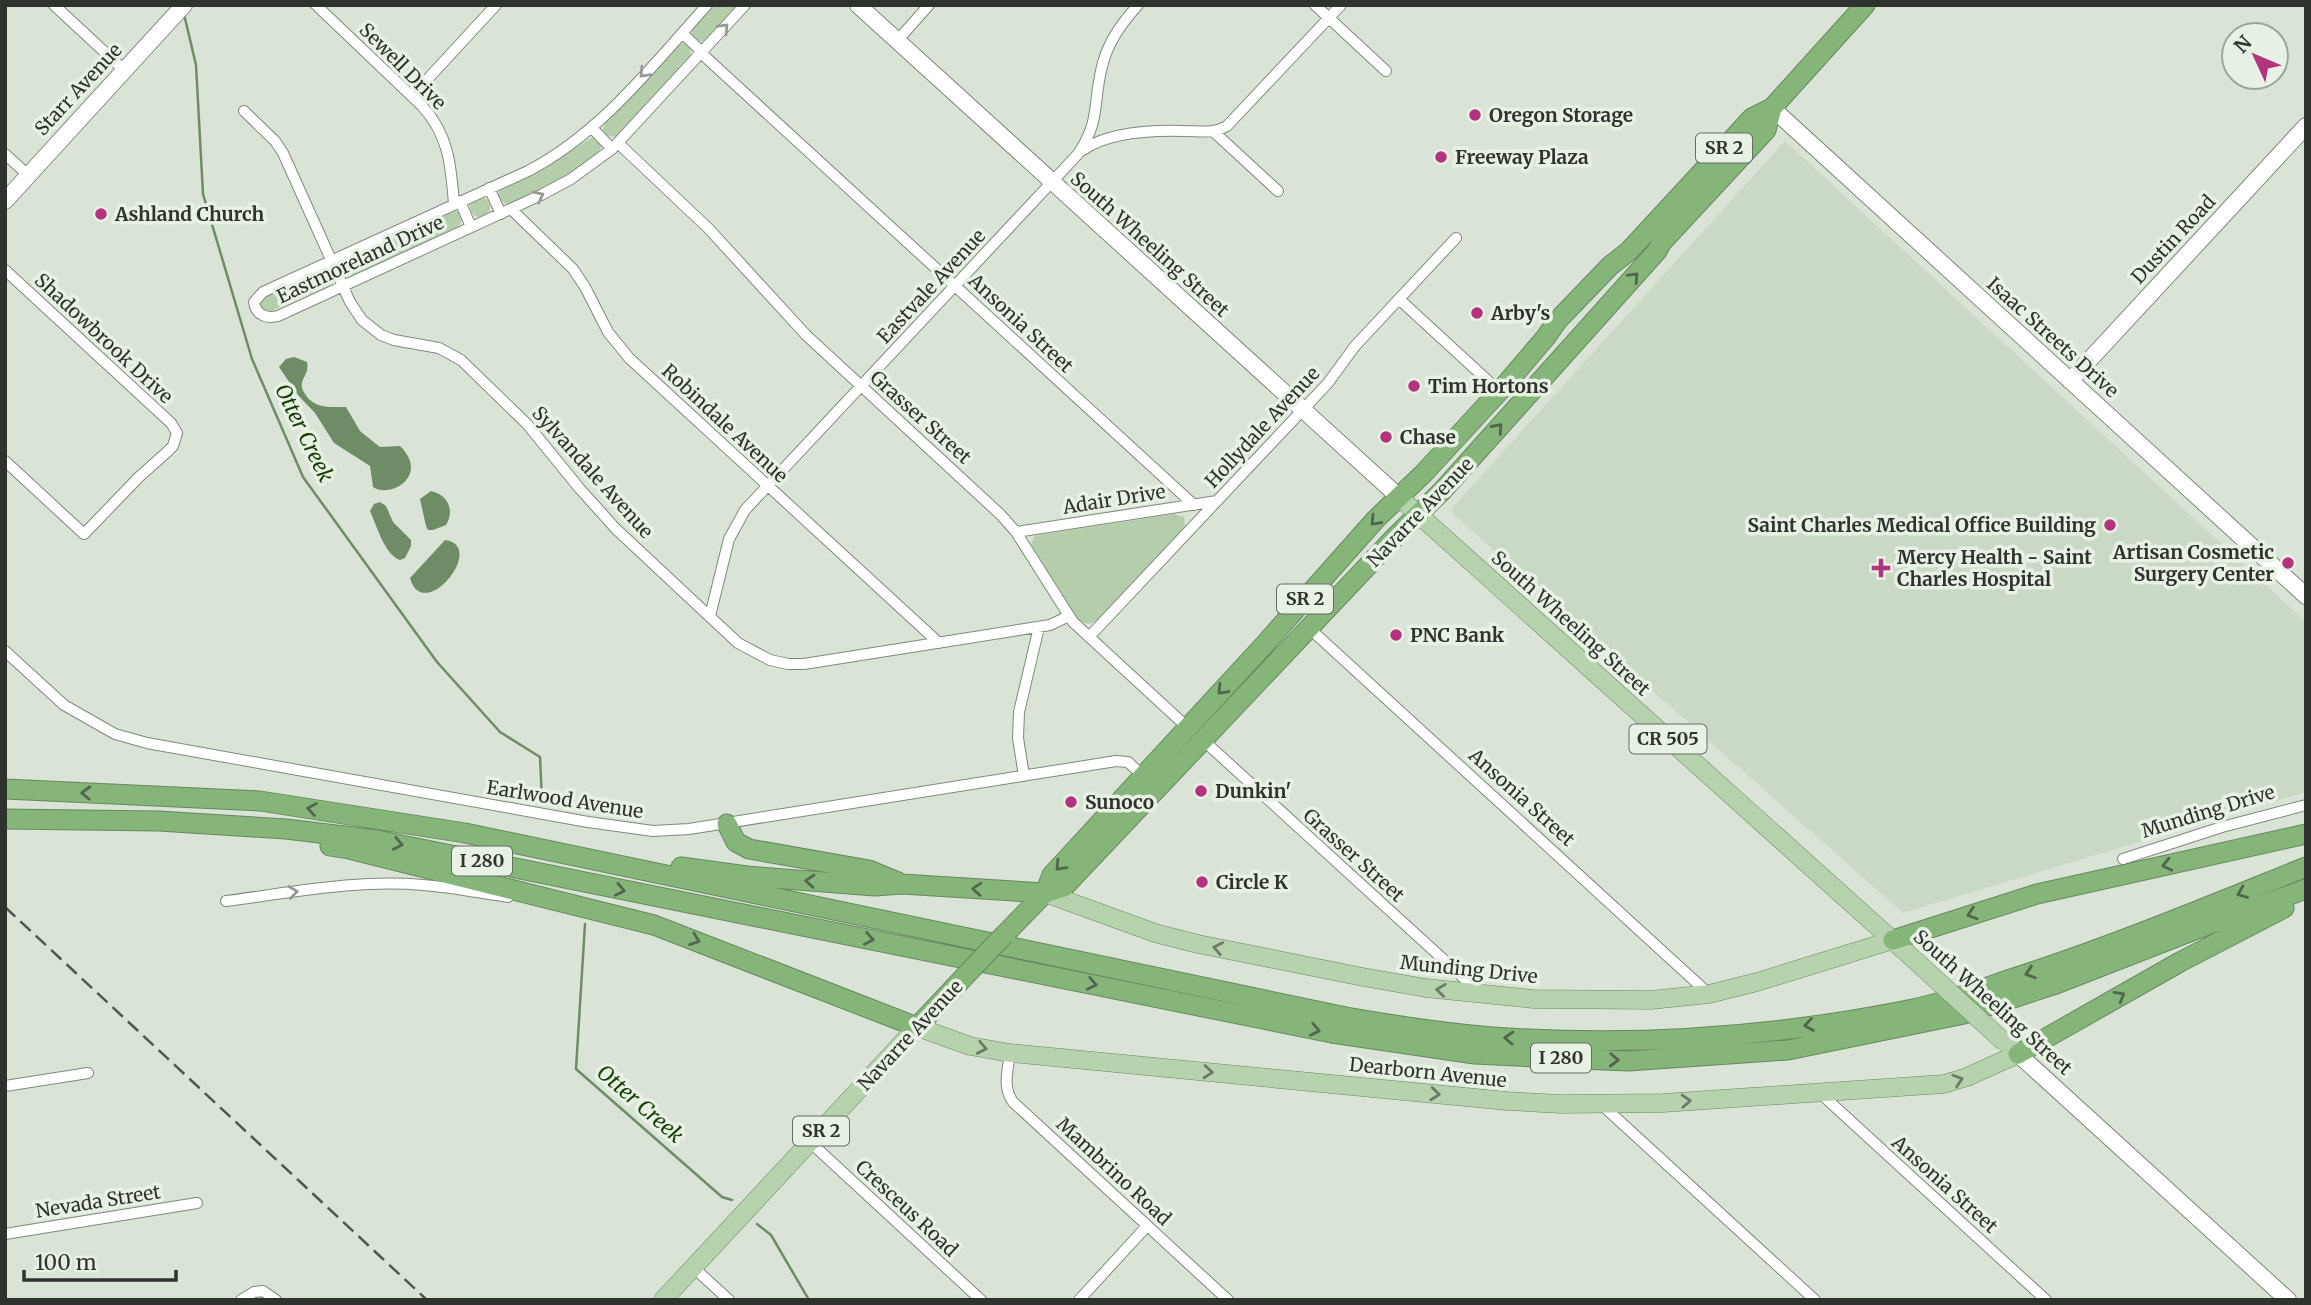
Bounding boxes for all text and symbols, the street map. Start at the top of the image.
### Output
street label: Sewell Drive [355,18,452,115]
north arrow [2220,21,2290,91]
one-way arrow [716,23,728,36]
text: N [2229,30,2257,58]
street label: Starr Avenue [29,38,127,140]
one-way arrow [640,65,653,78]
place label: Oregon Storage [1489,103,1633,127]
marker: Oregon Storage [1467,107,1483,123]
road number: SR 2 [1696,134,1752,162]
place label: Freeway Plaza [1455,145,1589,169]
marker: Freeway Plaza [1433,149,1449,165]
street label: South Wheeling Street [1066,166,1235,322]
one-way arrow [532,190,544,204]
street label: Dustin Road [2126,190,2220,288]
place label: Ashland Church [114,202,264,226]
marker: Ashland Church [93,206,109,222]
street label: Eastmoreland Drive [273,210,447,308]
street label: Eastvale Avenue [872,224,990,348]
street label: Shadowbrook Drive [30,268,178,408]
street label: Ansonia Street [963,268,1079,378]
one-way arrow [1626,272,1638,285]
street label: Isaac Streets Drive [1982,272,2124,402]
place label: Arby's [1490,301,1551,325]
marker: Arby's [1469,305,1485,321]
street label: Robindale Avenue [657,359,793,487]
street label: Hollydale Avenue [1200,361,1324,493]
street label: Grasser Street [865,365,977,469]
place label: Tim Hortons [1428,374,1549,398]
marker: Tim Hortons [1406,378,1422,394]
water label: Otter Creek [269,379,340,487]
street label: Sylvandale Avenue [527,401,659,543]
one-way arrow [1490,423,1502,436]
place label: Chase [1400,425,1456,449]
marker: Chase [1378,429,1394,445]
street label: Navarre Avenue [1362,452,1478,572]
street label: Adair Drive [1060,479,1167,519]
one-way arrow [1370,513,1383,526]
place label: Saint Charles Medical Office Building [1748,513,2096,537]
marker: Saint Charles Medical Office Building [2102,517,2118,533]
place label: Artisan Cosmetic Surgery Center [2112,540,2274,586]
street label: South Wheeling Street [1487,545,1656,701]
place label: Mercy Health - Saint Charles Hospital [1897,545,2092,591]
marker: Artisan Cosmetic Surgery Center [2280,555,2296,571]
marker: Mercy Health - Saint Charles Hospital [1871,558,1891,578]
road number: SR 2 [1277,584,1333,614]
place label: PNC Bank [1410,623,1505,647]
marker: PNC Bank [1388,627,1404,643]
one-way arrow [1218,682,1231,695]
road number: CR 505 [1630,724,1706,754]
street label: Ansonia Street [1463,743,1580,851]
street label: Earlwood Avenue [485,775,645,823]
place label: Dunkin' [1215,779,1291,803]
street label: Munding Drive [2138,779,2278,843]
marker: Dunkin' [1193,783,1209,799]
one-way arrow [80,785,91,800]
place label: Sunoco [1085,790,1154,814]
marker: Sunoco [1063,794,1079,810]
one-way arrow [307,802,318,817]
street label: Grasser Street [1298,803,1410,907]
one-way arrow [392,835,404,850]
road number: I 280 [452,846,512,876]
one-way arrow [2162,857,2174,871]
one-way arrow [1056,858,1068,871]
place label: Circle K [1216,870,1289,894]
one-way arrow [804,874,815,889]
marker: Circle K [1194,874,1210,890]
one-way arrow [614,881,626,896]
one-way arrow [971,882,982,897]
one-way arrow [287,885,299,900]
one-way arrow [2237,885,2250,899]
one-way arrow [1966,906,1978,920]
street label: South Wheeling Street [1909,924,2078,1080]
one-way arrow [863,931,875,946]
one-way arrow [688,932,700,946]
one-way arrow [1212,942,1224,957]
street label: Munding Drive [1399,950,1539,988]
one-way arrow [2024,965,2036,979]
street label: Navarre Avenue [852,974,968,1096]
one-way arrow [1086,975,1098,990]
one-way arrow [1435,982,1447,997]
one-way arrow [2112,991,2125,1004]
one-way arrow [1803,1017,1815,1032]
one-way arrow [1309,1021,1321,1036]
one-way arrow [1503,1031,1514,1046]
one-way arrow [976,1040,988,1055]
road number: I 280 [1531,1044,1591,1072]
street label: Dearborn Avenue [1348,1052,1508,1092]
one-way arrow [1609,1053,1620,1068]
water label: Otter Creek [591,1059,690,1149]
one-way arrow [1203,1064,1214,1079]
one-way arrow [1951,1073,1963,1088]
one-way arrow [1429,1086,1440,1101]
one-way arrow [1681,1094,1692,1109]
street label: Mambrino Road [1052,1112,1176,1230]
road number: SR 2 [793,1116,849,1146]
street label: Ansonia Street [1886,1130,2003,1238]
street label: Cresceus Road [851,1155,963,1261]
street label: Nevada Street [34,1179,163,1223]
scale bar [24,1238,177,1282]
text: 100 m [35,1249,97,1276]

